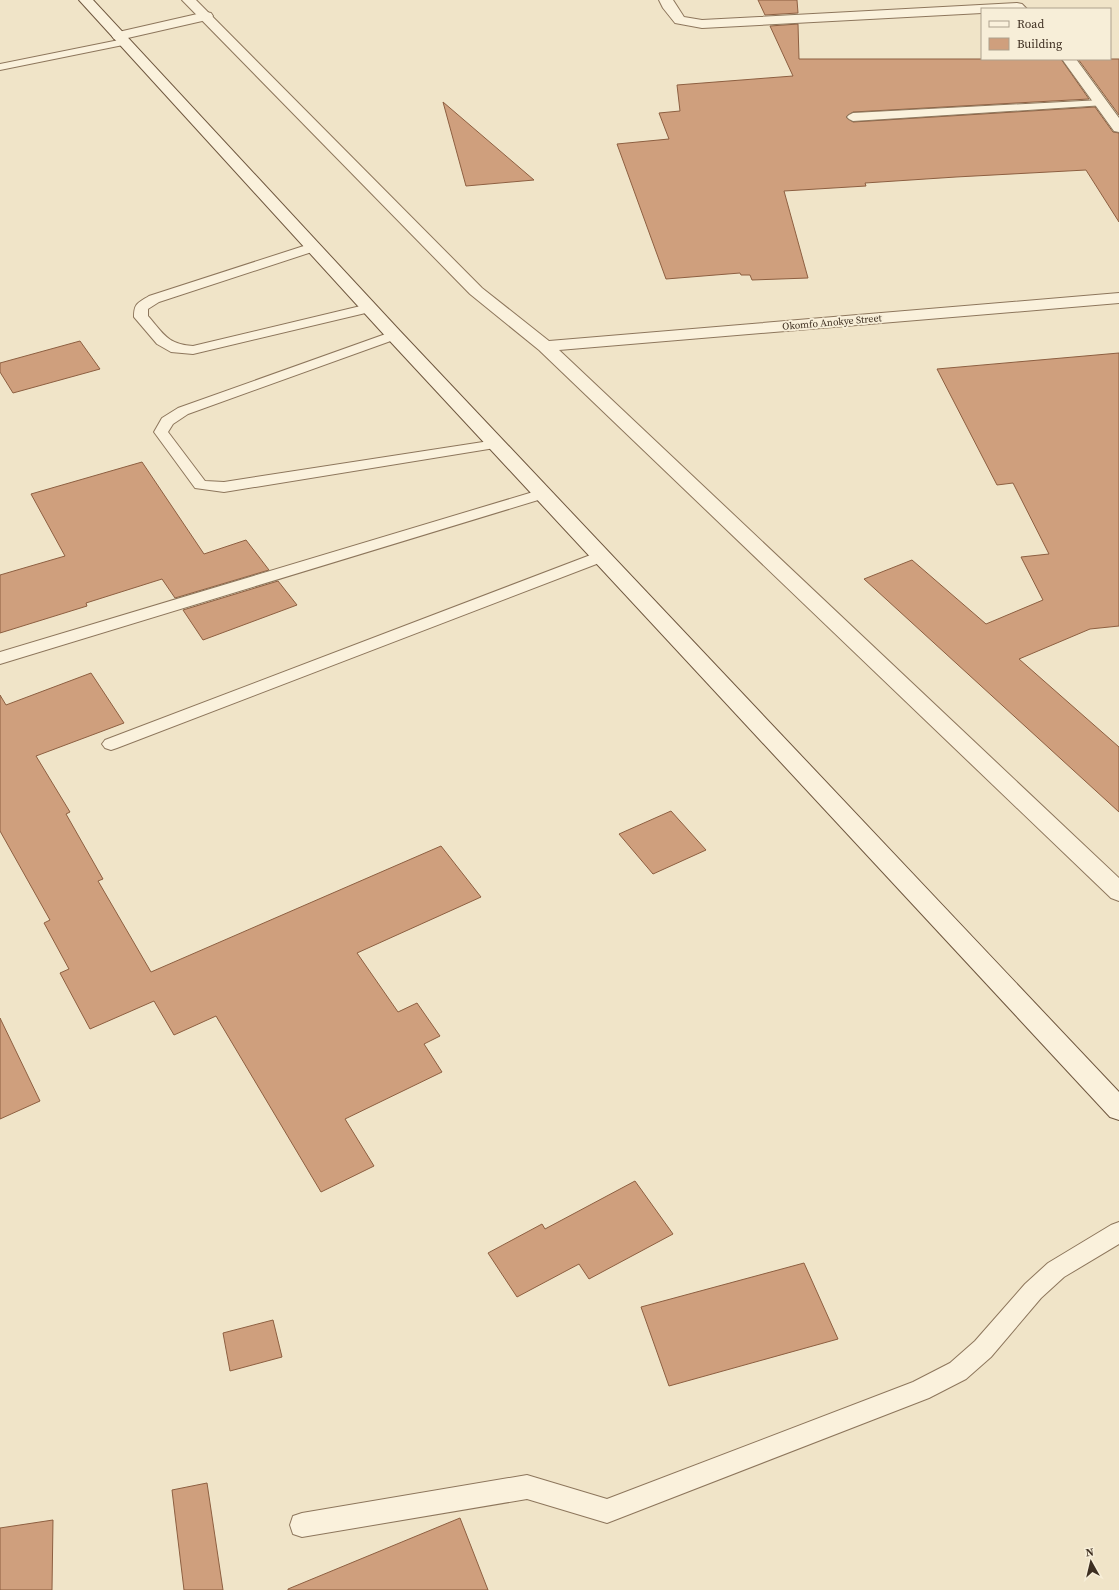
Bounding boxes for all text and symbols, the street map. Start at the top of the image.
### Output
legend [981,8,1111,60]
text: Road [1017,16,1044,32]
text: Building [1017,36,1062,52]
street label: Okomfo Anokye Street [782,311,883,333]
north arrow [1071,1542,1111,1582]
text: N [1085,1545,1095,1561]

